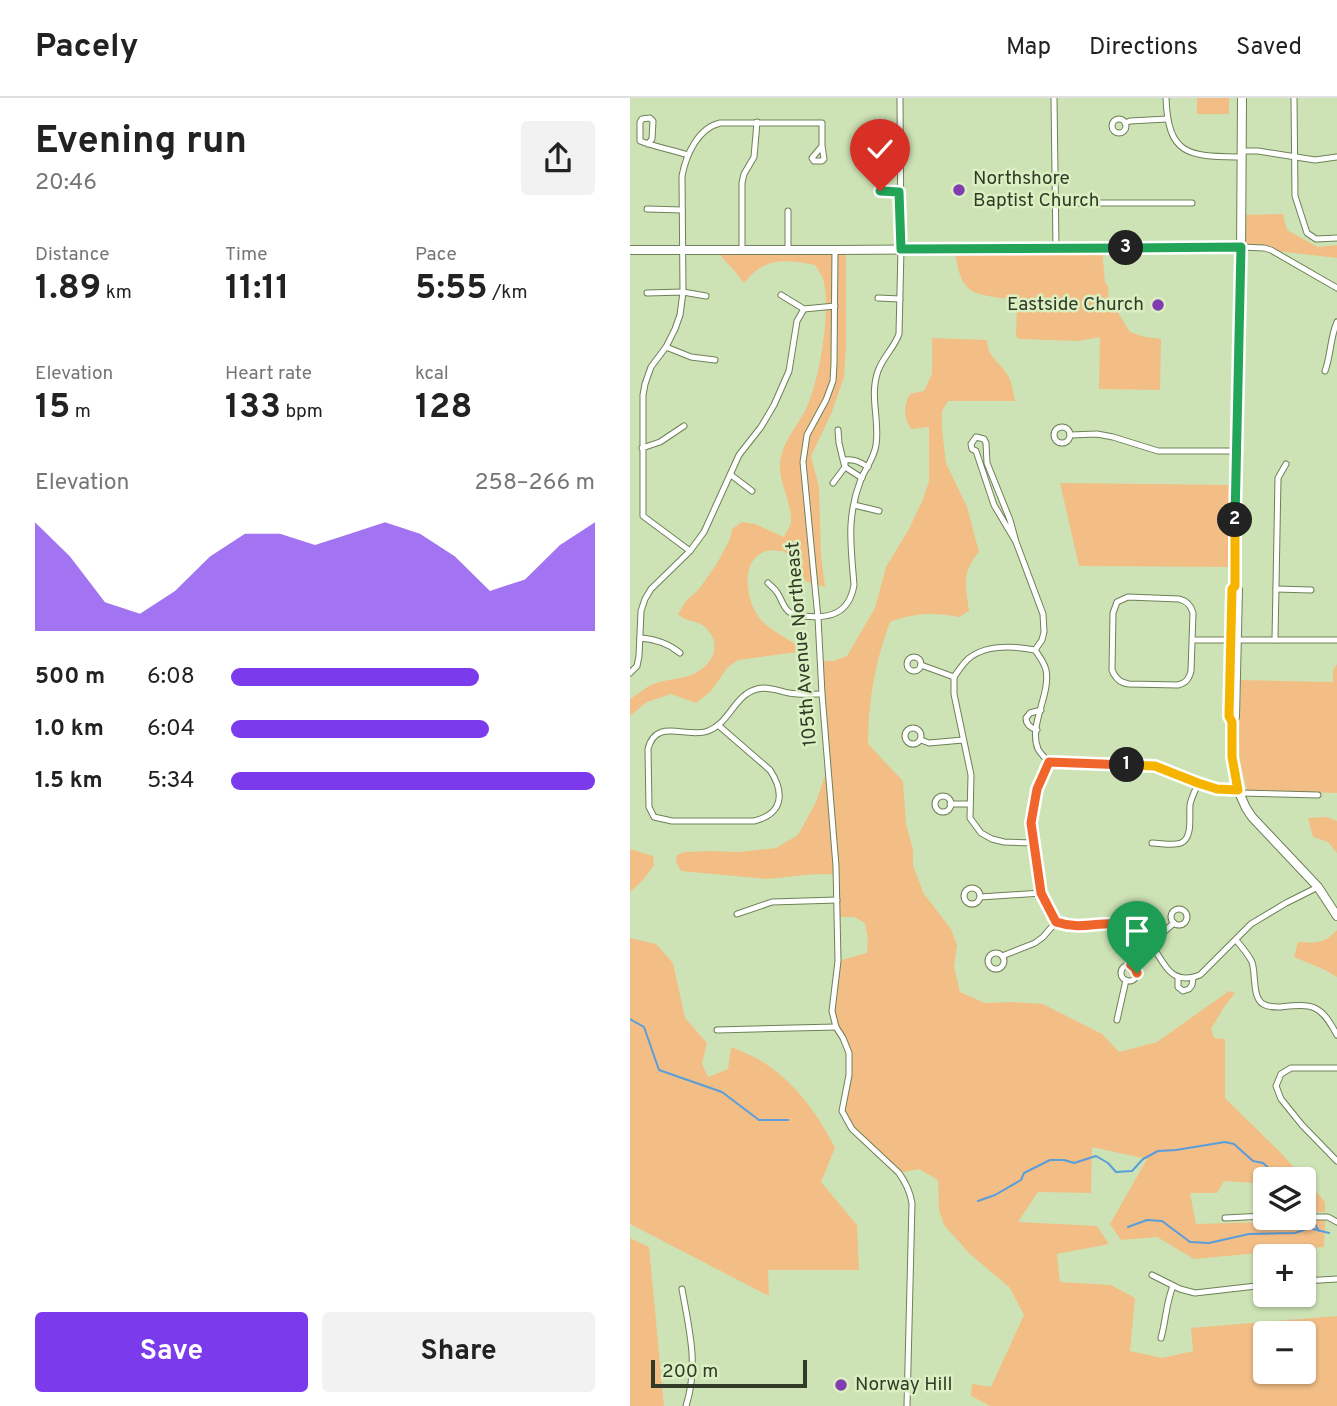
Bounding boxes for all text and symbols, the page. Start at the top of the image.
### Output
text: Pacely [35,27,138,69]
text: Map [1006,33,1051,63]
text: Directions [1089,33,1198,63]
text: Saved [1236,33,1302,63]
text: Evening run [35,118,247,167]
pin [850,119,910,191]
button: share [521,121,595,195]
icon: check [861,130,899,168]
place label: Northshore Baptist Church [973,167,1099,213]
text: 20:46 [35,169,97,198]
marker: Northshore Baptist Church [951,182,967,198]
pin: 3 [1108,230,1144,266]
text: 3 [1120,235,1131,259]
text: Distance [35,243,110,267]
text: Time [225,243,268,267]
text: Pace [415,243,457,267]
text: 1.89 [35,267,101,311]
text: 11:11 [225,267,290,311]
text: 5:55 [415,267,488,311]
text: km [101,281,132,305]
text: /km [488,281,528,305]
place label: Eastside Church [1007,293,1144,317]
marker: Eastside Church [1150,297,1166,313]
text: Elevation [35,362,113,386]
text: Heart rate [225,362,312,386]
text: kcal [415,362,449,386]
text: 15 [35,386,70,430]
text: 133 [225,386,281,430]
text: 128 [415,386,472,430]
text: m [70,400,91,424]
text: bpm [281,400,323,424]
text: Elevation [35,469,130,498]
text: 258–266 m [475,469,595,498]
pin: 2 [1218,502,1252,538]
text: 2 [1229,507,1240,531]
street label: 105th Avenue Northeast [781,540,823,748]
text: 500 m [35,663,105,692]
text: 6:08 [147,663,195,692]
text: 1.0 km [35,715,104,744]
text: 6:04 [147,715,195,744]
pin: 1 [1110,748,1144,782]
text: 1 [1123,752,1130,776]
text: 1.5 km [35,767,103,796]
text: 5:34 [147,767,195,796]
pin [1107,901,1167,973]
icon: arrive [1118,912,1156,950]
map controls [1253,1167,1316,1384]
button: layers [1253,1167,1316,1230]
button: + [1253,1244,1316,1307]
button: Save [35,1312,308,1392]
button: Share [322,1312,595,1392]
button: − [1253,1321,1316,1384]
scale bar [651,1357,807,1389]
text: 200 m [662,1360,718,1384]
place label: Norway Hill [855,1373,952,1397]
marker: Norway Hill [833,1377,849,1393]

